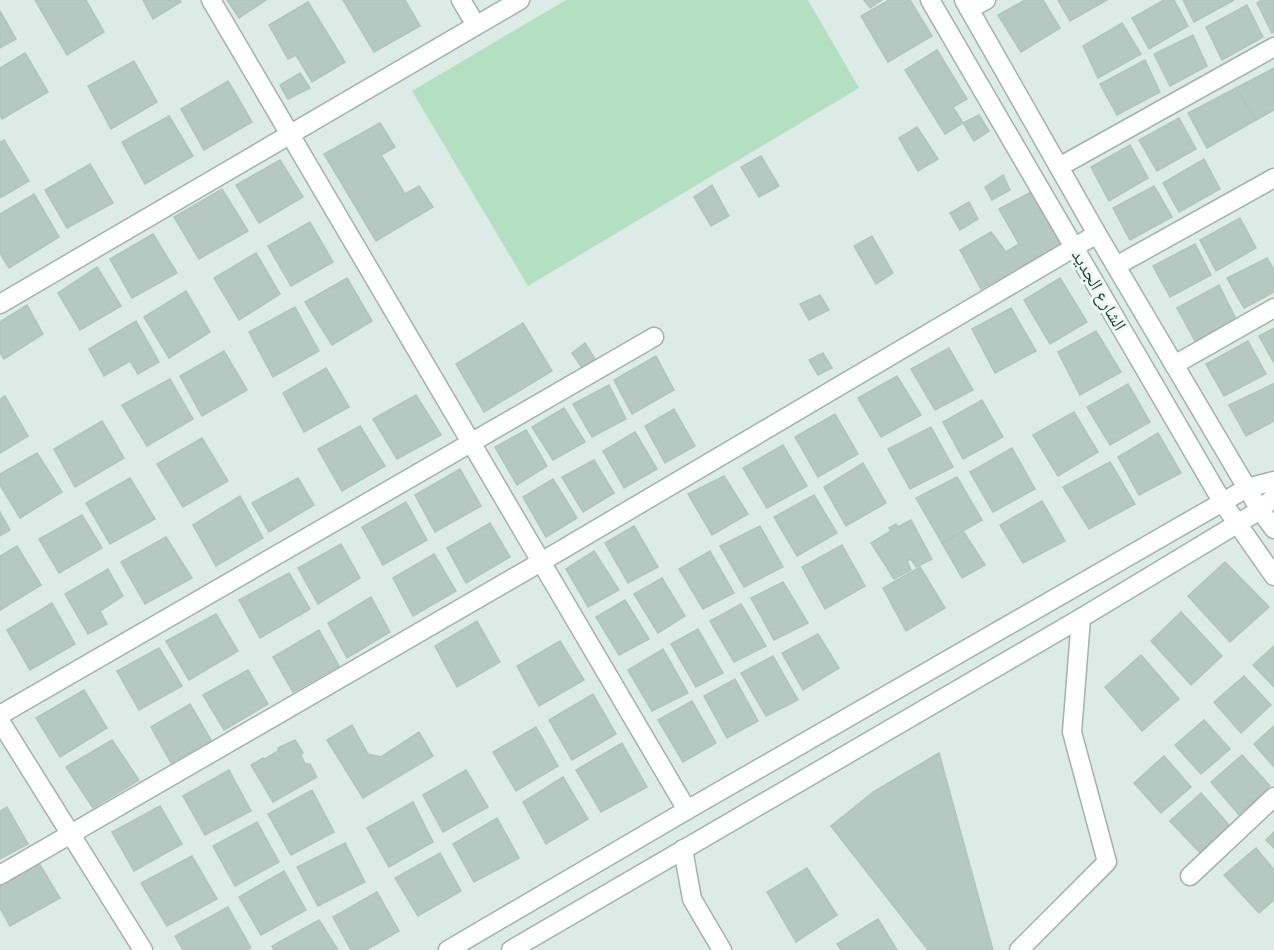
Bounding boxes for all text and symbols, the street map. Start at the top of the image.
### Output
street label: الشارع الجديد [1067,246,1131,334]

